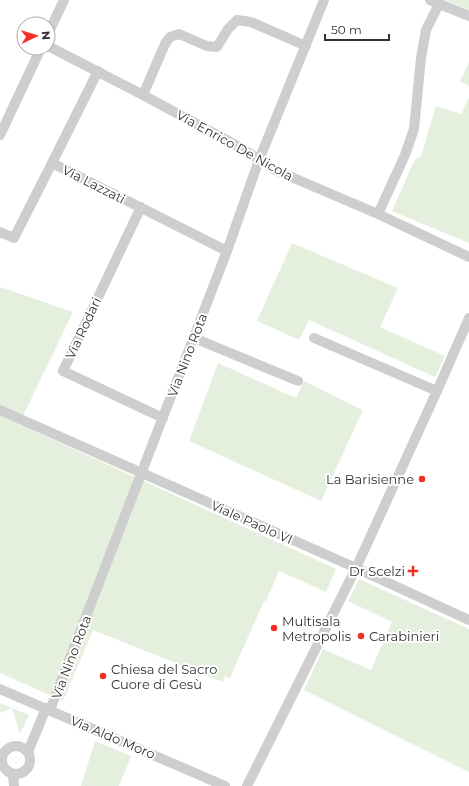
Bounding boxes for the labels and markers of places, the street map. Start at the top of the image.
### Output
place label: La Barisienne [326,471,414,487]
marker: La Barisienne [417,474,427,484]
place label: Dr Scelzi [349,563,405,579]
marker: Dr Scelzi [408,566,418,576]
place label: Multisala Metropolis [282,613,351,644]
marker: Multisala Metropolis [269,623,279,633]
place label: Carabinieri [369,628,439,644]
marker: Carabinieri [356,631,366,641]
place label: Chiesa del Sacro Cuore di Gesù [111,661,218,692]
marker: Chiesa del Sacro Cuore di Gesù [98,671,108,681]

